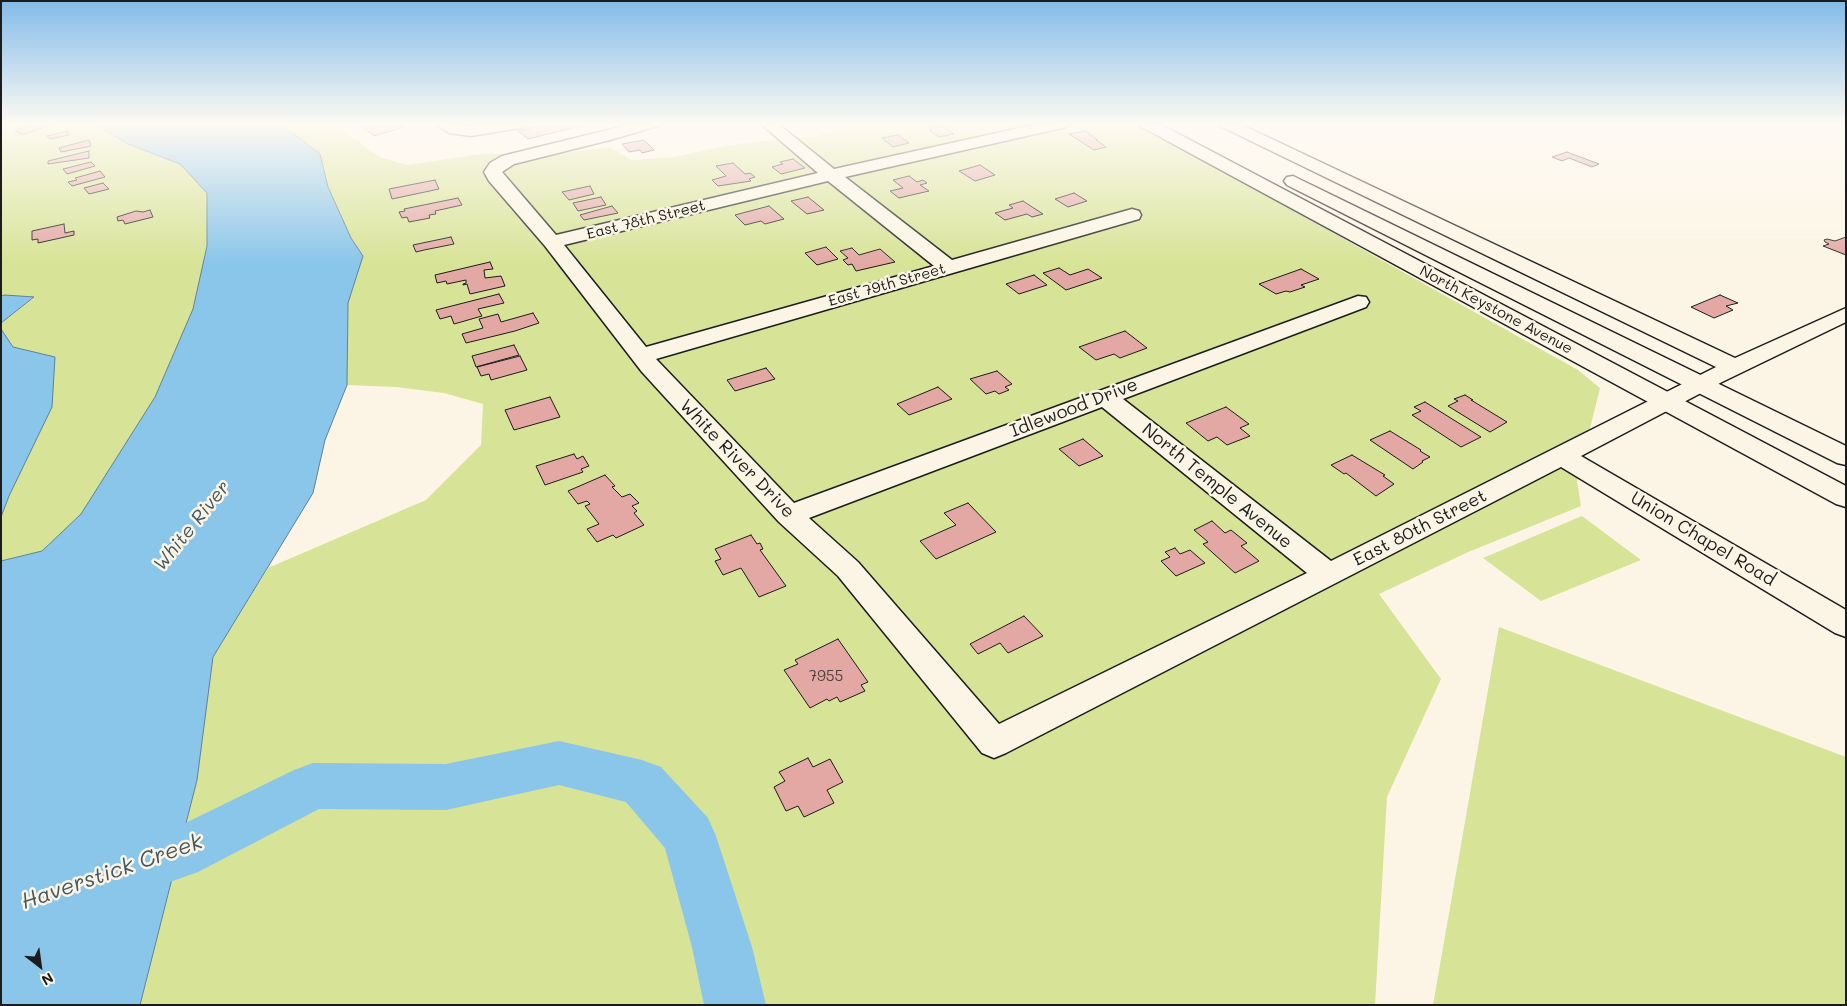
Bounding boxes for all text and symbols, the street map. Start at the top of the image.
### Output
street label: East 78th Street [585,197,707,243]
street label: East 79th Street [826,260,948,310]
street label: North Keystone Avenue [1416,262,1576,358]
street label: Idlewood Drive [1007,374,1141,442]
street label: White River Drive [675,395,799,523]
street label: North Temple Avenue [1137,419,1297,553]
water label: White River [149,477,235,575]
street label: East 80th Street [1350,485,1490,571]
street label: Union Chapel Road [1627,487,1779,591]
house number: 7955 [809,667,843,685]
water label: Haverstick Creek [18,829,206,915]
north arrow [15,941,65,991]
text: N [38,969,57,990]

